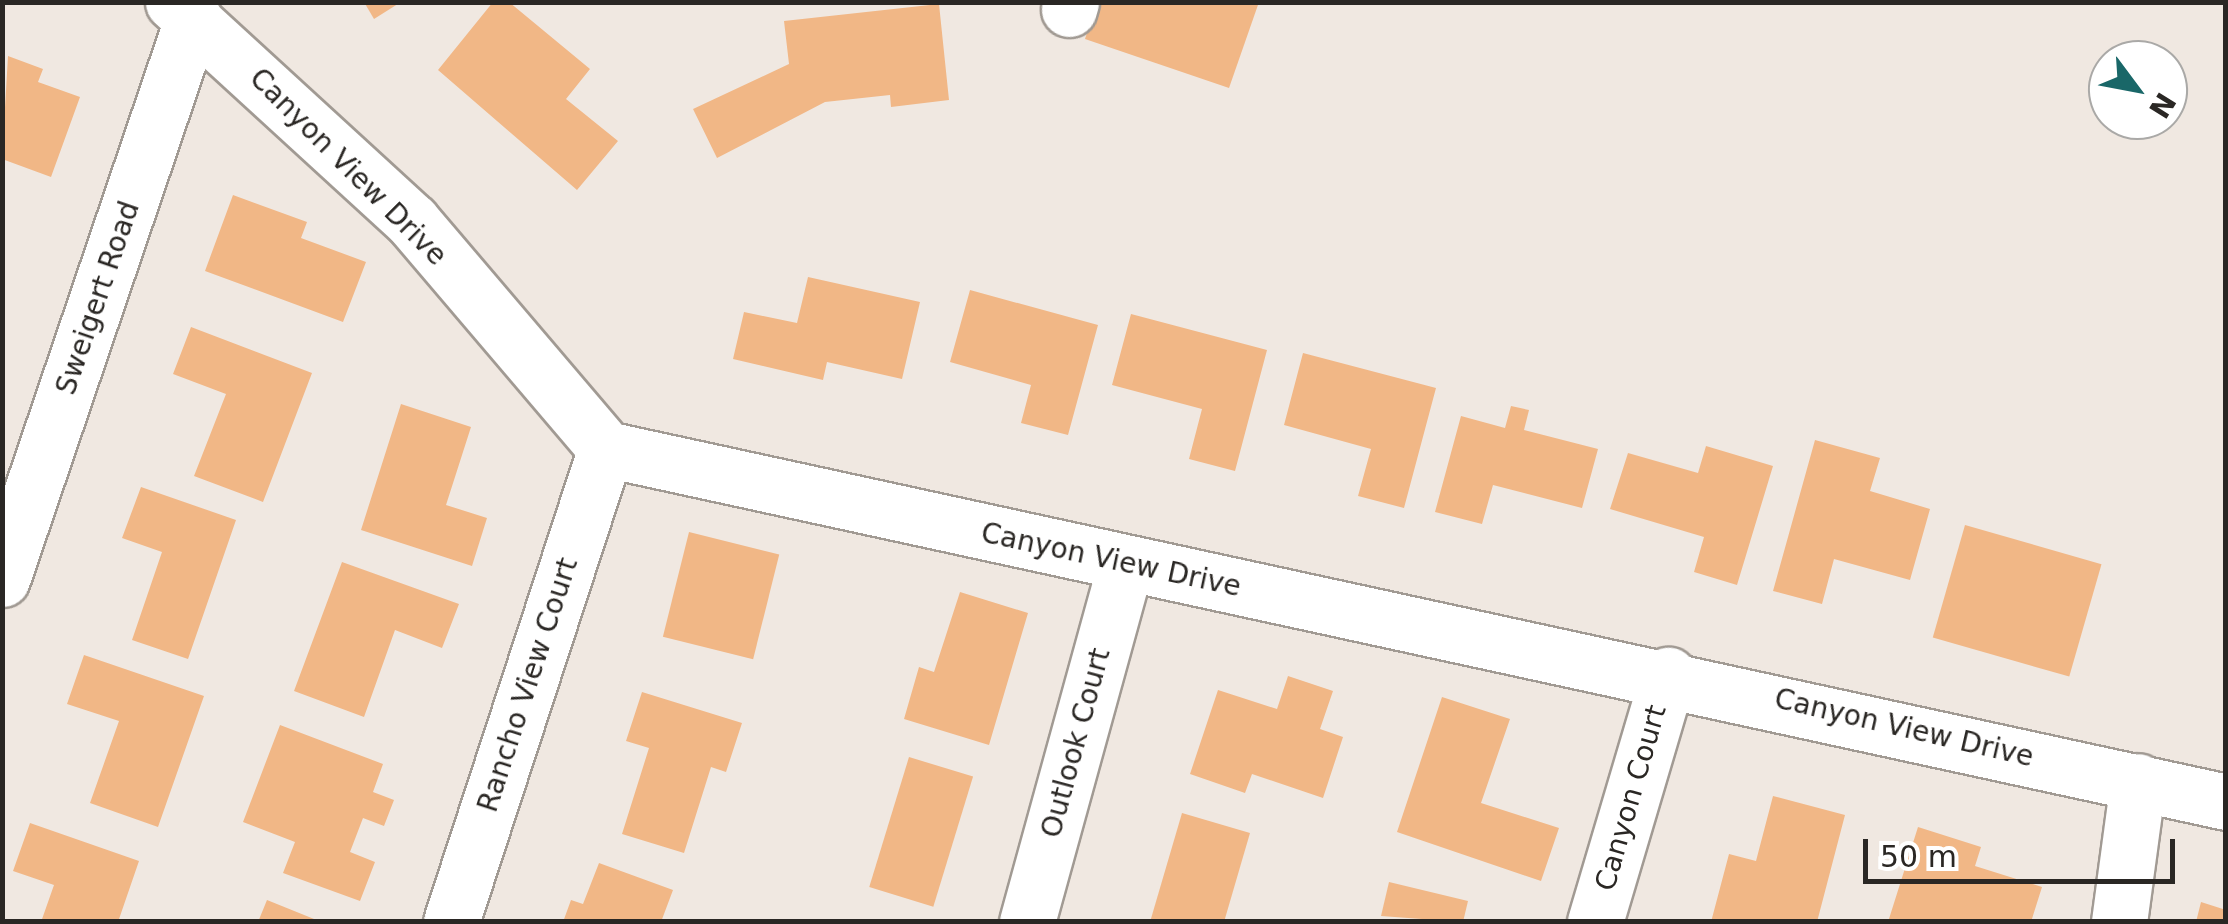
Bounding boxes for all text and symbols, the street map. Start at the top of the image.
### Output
north arrow [2088,40,2188,140]
street label: Canyon View Drive [243,62,453,272]
text: N [2142,86,2182,124]
street label: Sweigert Road [49,197,147,399]
street label: Canyon View Drive [978,516,1244,604]
street label: Rancho View Court [471,554,585,816]
street label: Outlook Court [1035,645,1117,841]
street label: Canyon View Drive [1771,682,2037,774]
street label: Canyon Court [1588,701,1674,895]
scale bar [1868,819,2180,881]
text: 50 m [1880,839,1957,874]

